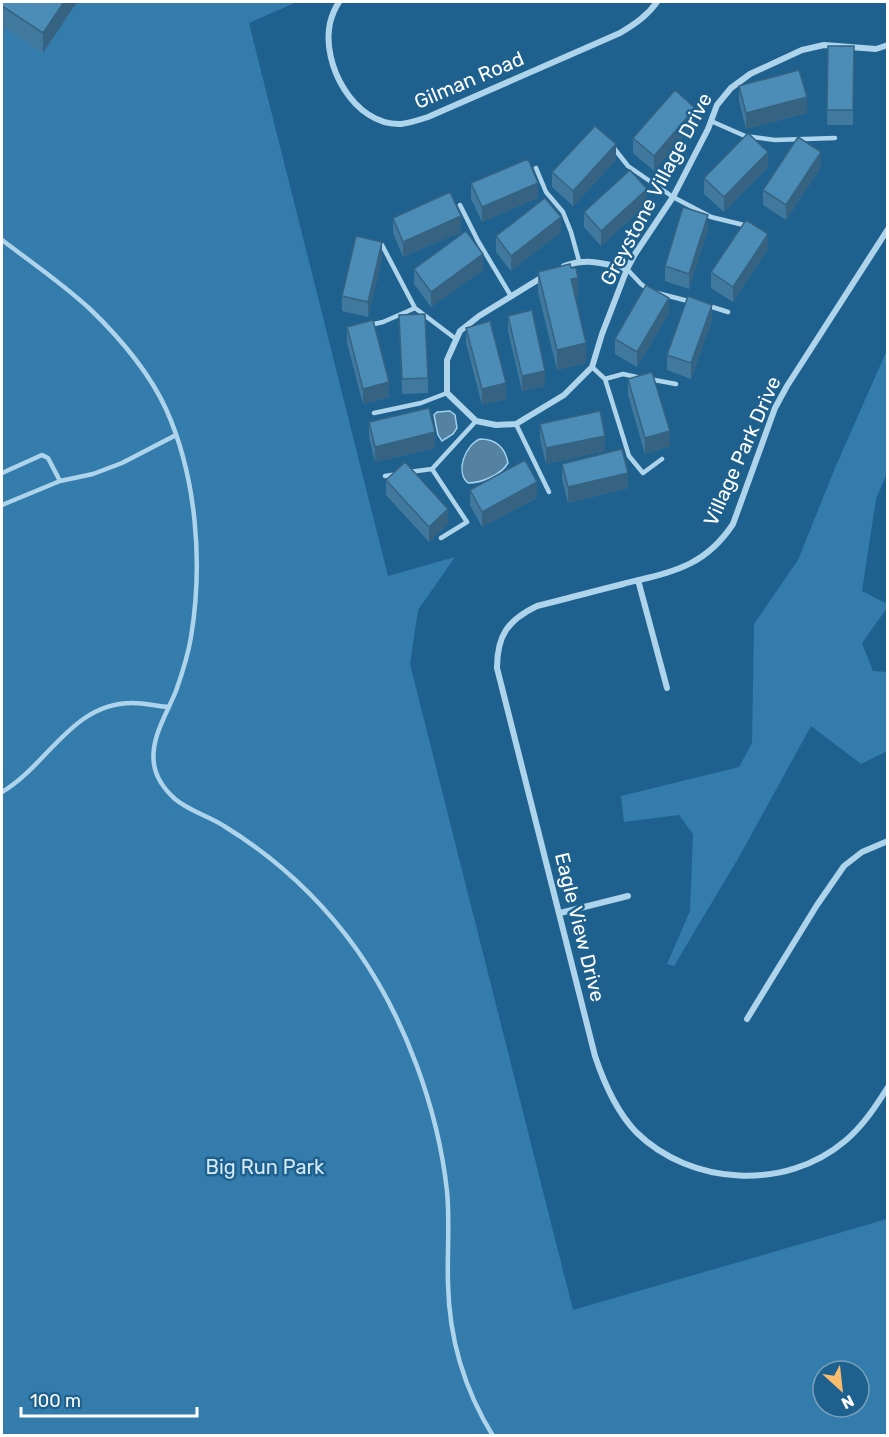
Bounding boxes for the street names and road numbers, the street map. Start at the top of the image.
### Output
street label: Gilman Road [411,46,527,114]
street label: Greystone Village Drive [595,89,717,289]
street label: Village Park Drive [698,373,786,529]
street label: Eagle View Drive [550,850,610,1004]

